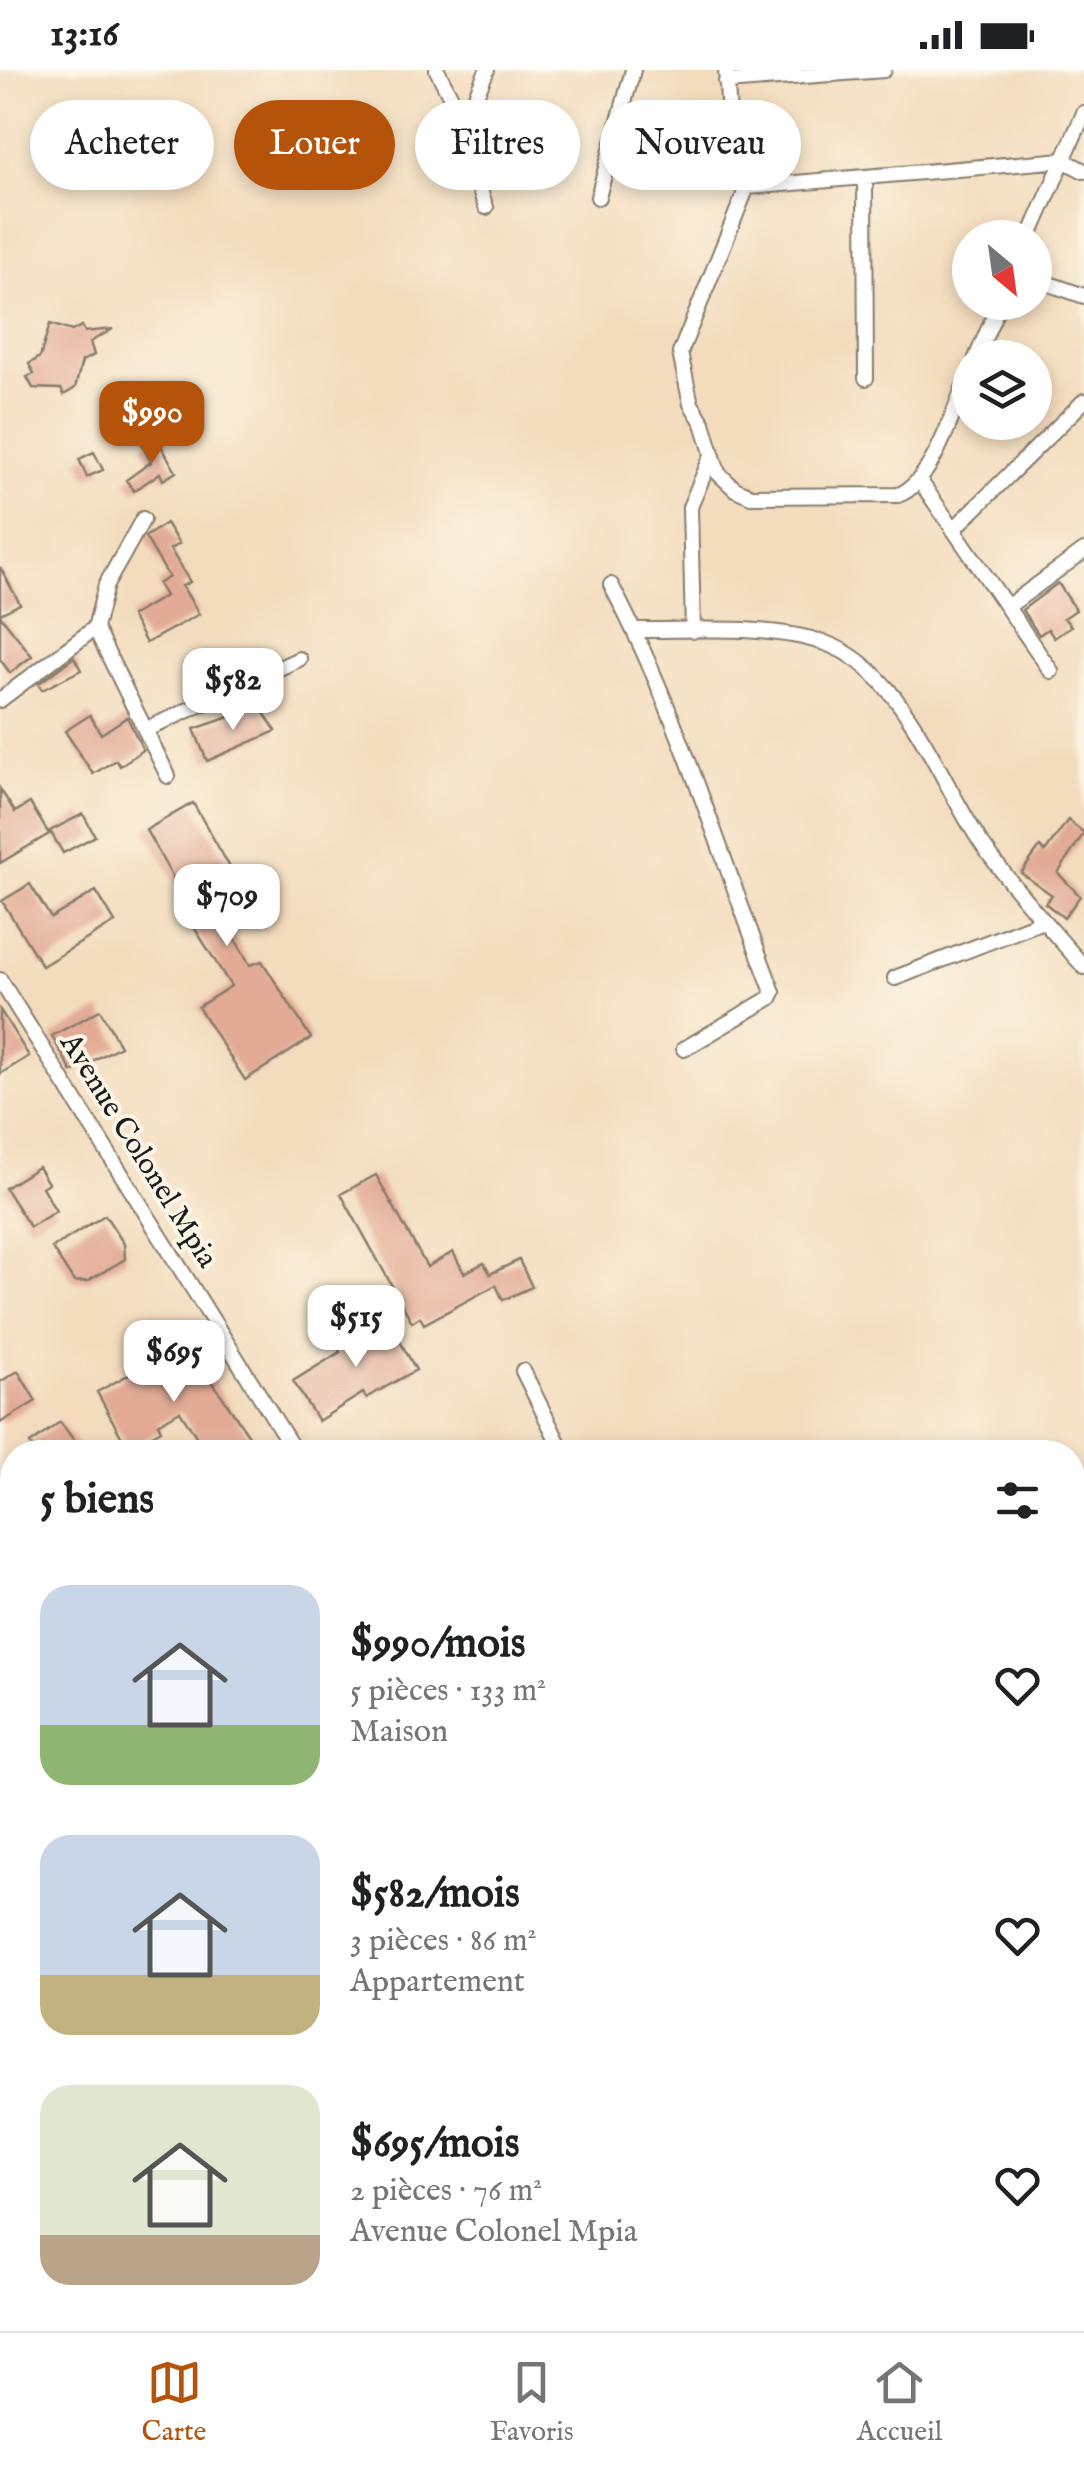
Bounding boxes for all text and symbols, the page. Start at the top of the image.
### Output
text: 13:16 [50,11,119,59]
chip: Acheter [30,100,214,190]
chip: Louer [234,100,395,190]
chip: Filtres [415,100,580,190]
chip: Nouveau [600,100,801,190]
north arrow [952,220,1052,320]
map controls [952,220,1052,440]
button: layers [952,340,1052,440]
pin: $990 [93,381,211,466]
text: $990 [121,393,183,434]
pin: $582 [174,648,292,733]
text: $582 [205,660,261,701]
pin: $709 [168,864,286,949]
text: $709 [196,876,258,917]
street label: Avenue Colonel Mpia [50,1026,226,1275]
pin: $515 [297,1285,415,1370]
text: $515 [330,1297,382,1338]
pin: $695 [115,1320,233,1405]
text: $695 [146,1332,202,1373]
icon: filters [990,1473,1045,1528]
text: 5 biens [40,1474,154,1527]
text: $990/mois [350,1618,526,1671]
icon: home [120,1625,240,1745]
icon: heart [990,1658,1045,1713]
text: 5 pièces · 133 m² [350,1671,546,1712]
text: Maison [350,1712,448,1753]
text: $582/mois [350,1868,520,1921]
icon: home [120,1875,240,1995]
icon: heart [990,1908,1045,1963]
text: 3 pièces · 86 m² [350,1921,537,1962]
text: Appartement [350,1962,525,2003]
text: $695/mois [350,2118,520,2171]
icon: home [120,2125,240,2245]
icon: heart [990,2158,1045,2213]
text: 2 pièces · 76 m² [350,2171,542,2212]
text: Avenue Colonel Mpia [350,2212,638,2253]
tab: Carte [142,2355,206,2450]
tab: Favoris [490,2355,574,2450]
tab: Accueil [857,2355,942,2450]

